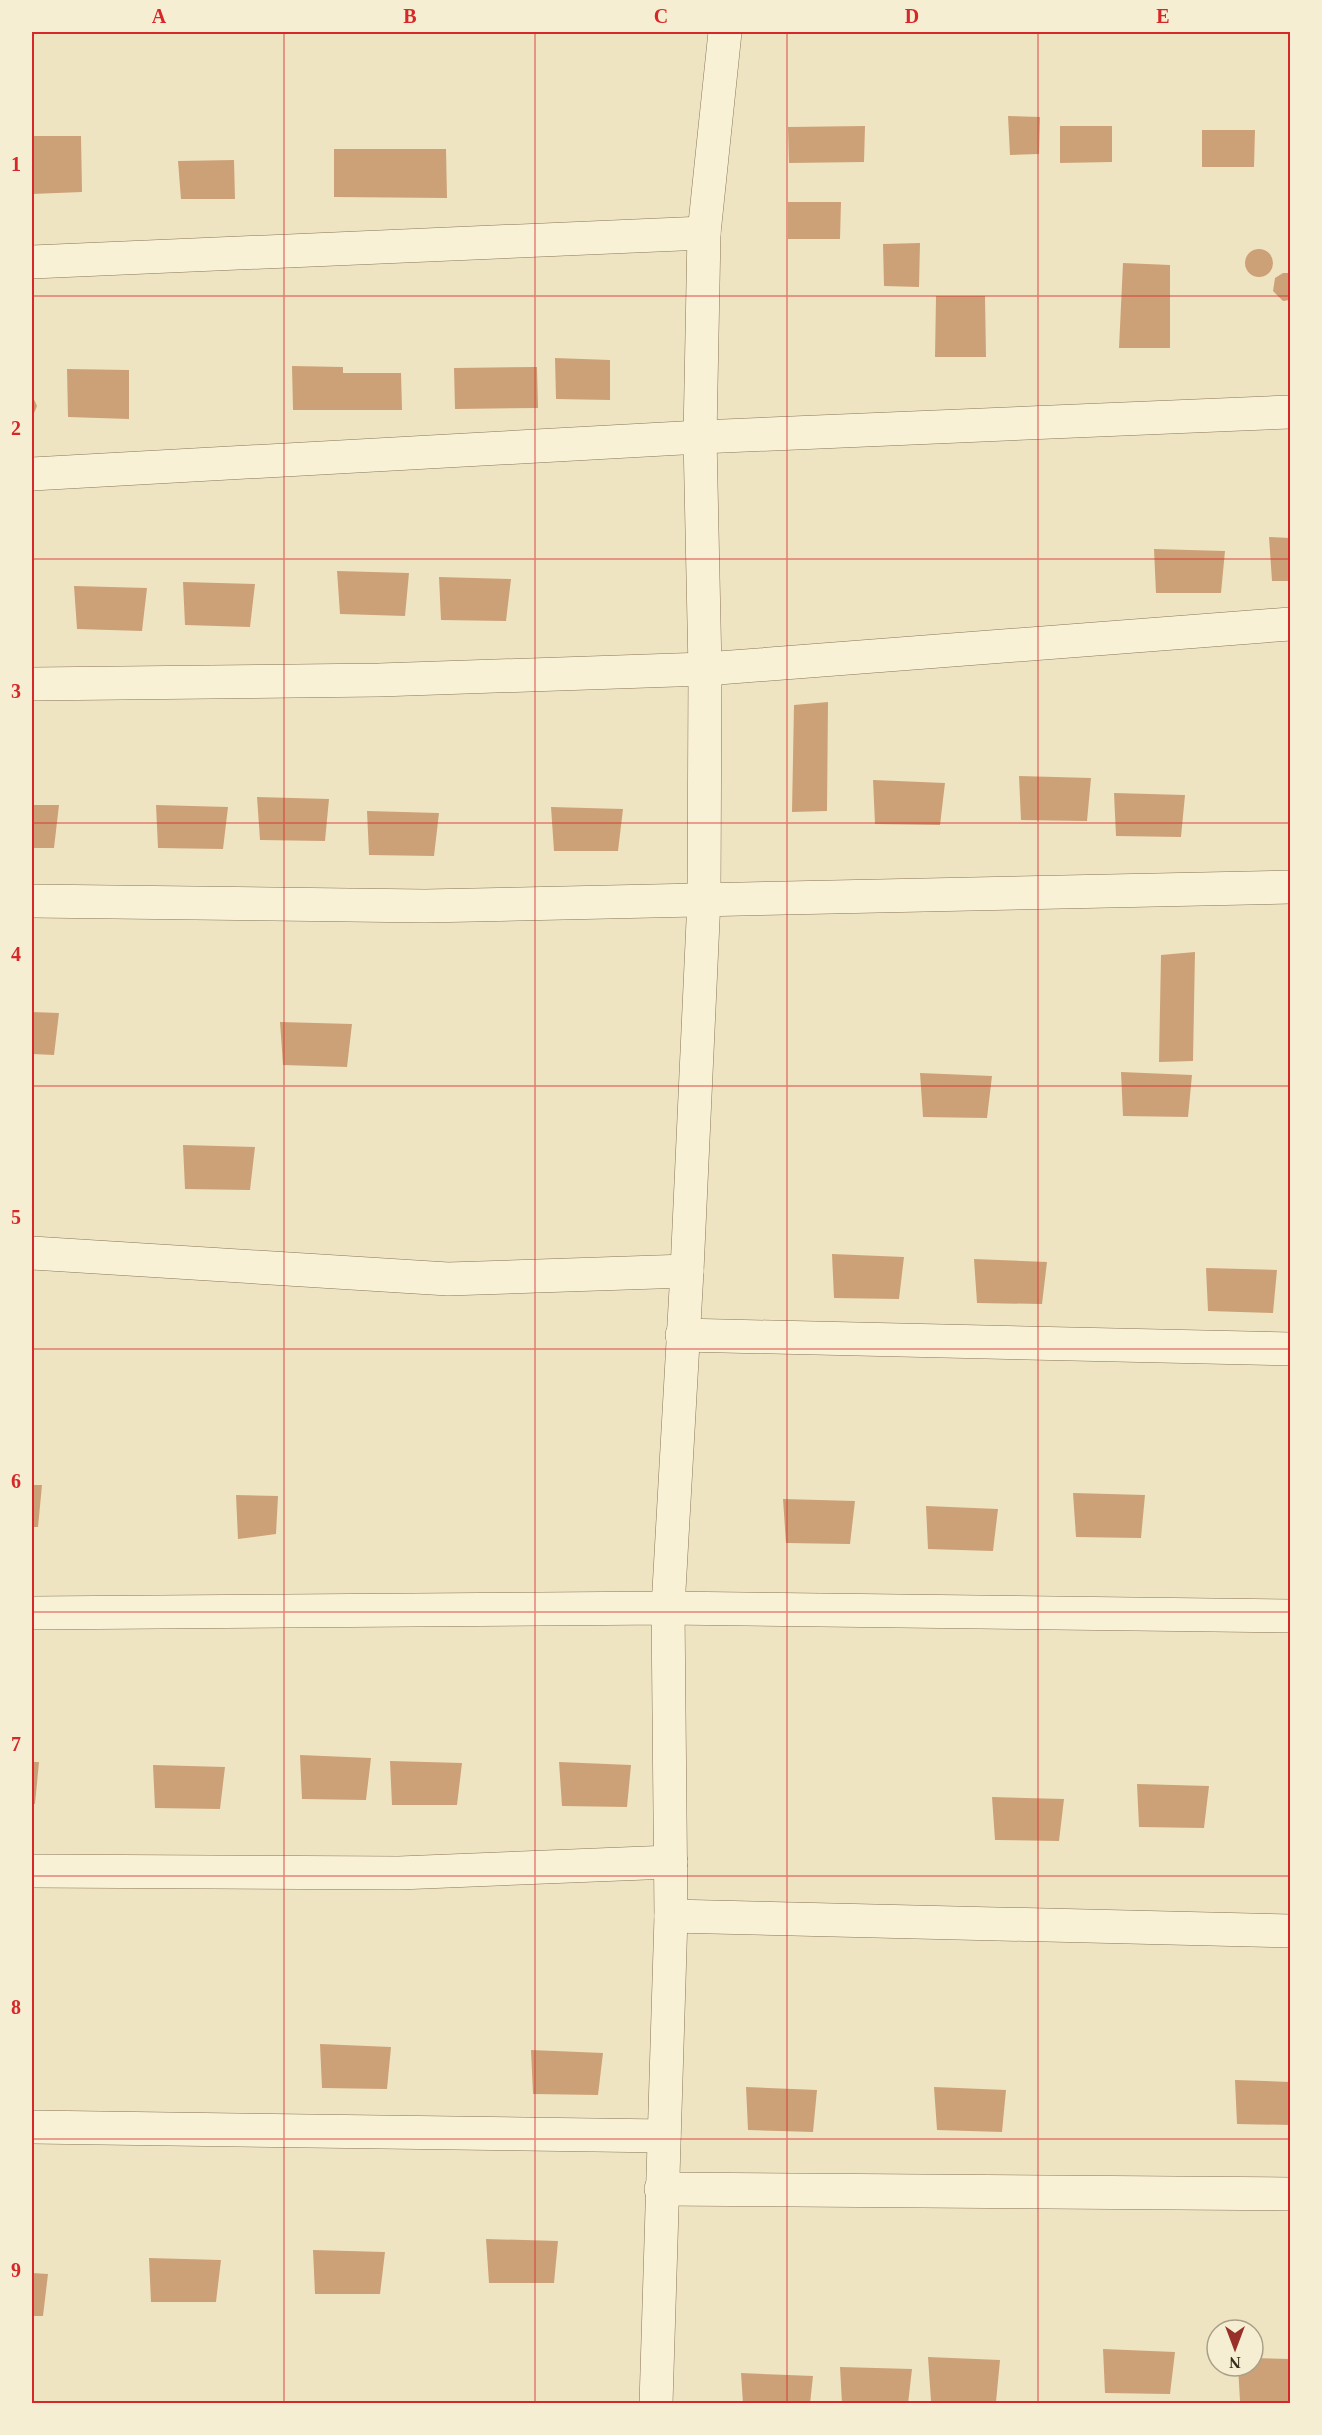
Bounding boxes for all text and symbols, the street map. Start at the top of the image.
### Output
text: A [152,5,167,27]
text: B [403,5,417,27]
text: C [654,5,668,27]
text: D [905,5,919,27]
text: E [1156,5,1170,27]
text: 1 [11,153,21,175]
text: 2 [11,417,21,439]
text: 3 [11,680,21,702]
text: 4 [11,943,21,965]
text: 5 [11,1206,21,1228]
text: 6 [11,1470,21,1492]
text: 7 [11,1733,21,1755]
text: 8 [11,1996,21,2018]
text: 9 [11,2259,21,2281]
north arrow [1205,2318,1265,2378]
text: N [1229,2354,1241,2371]

